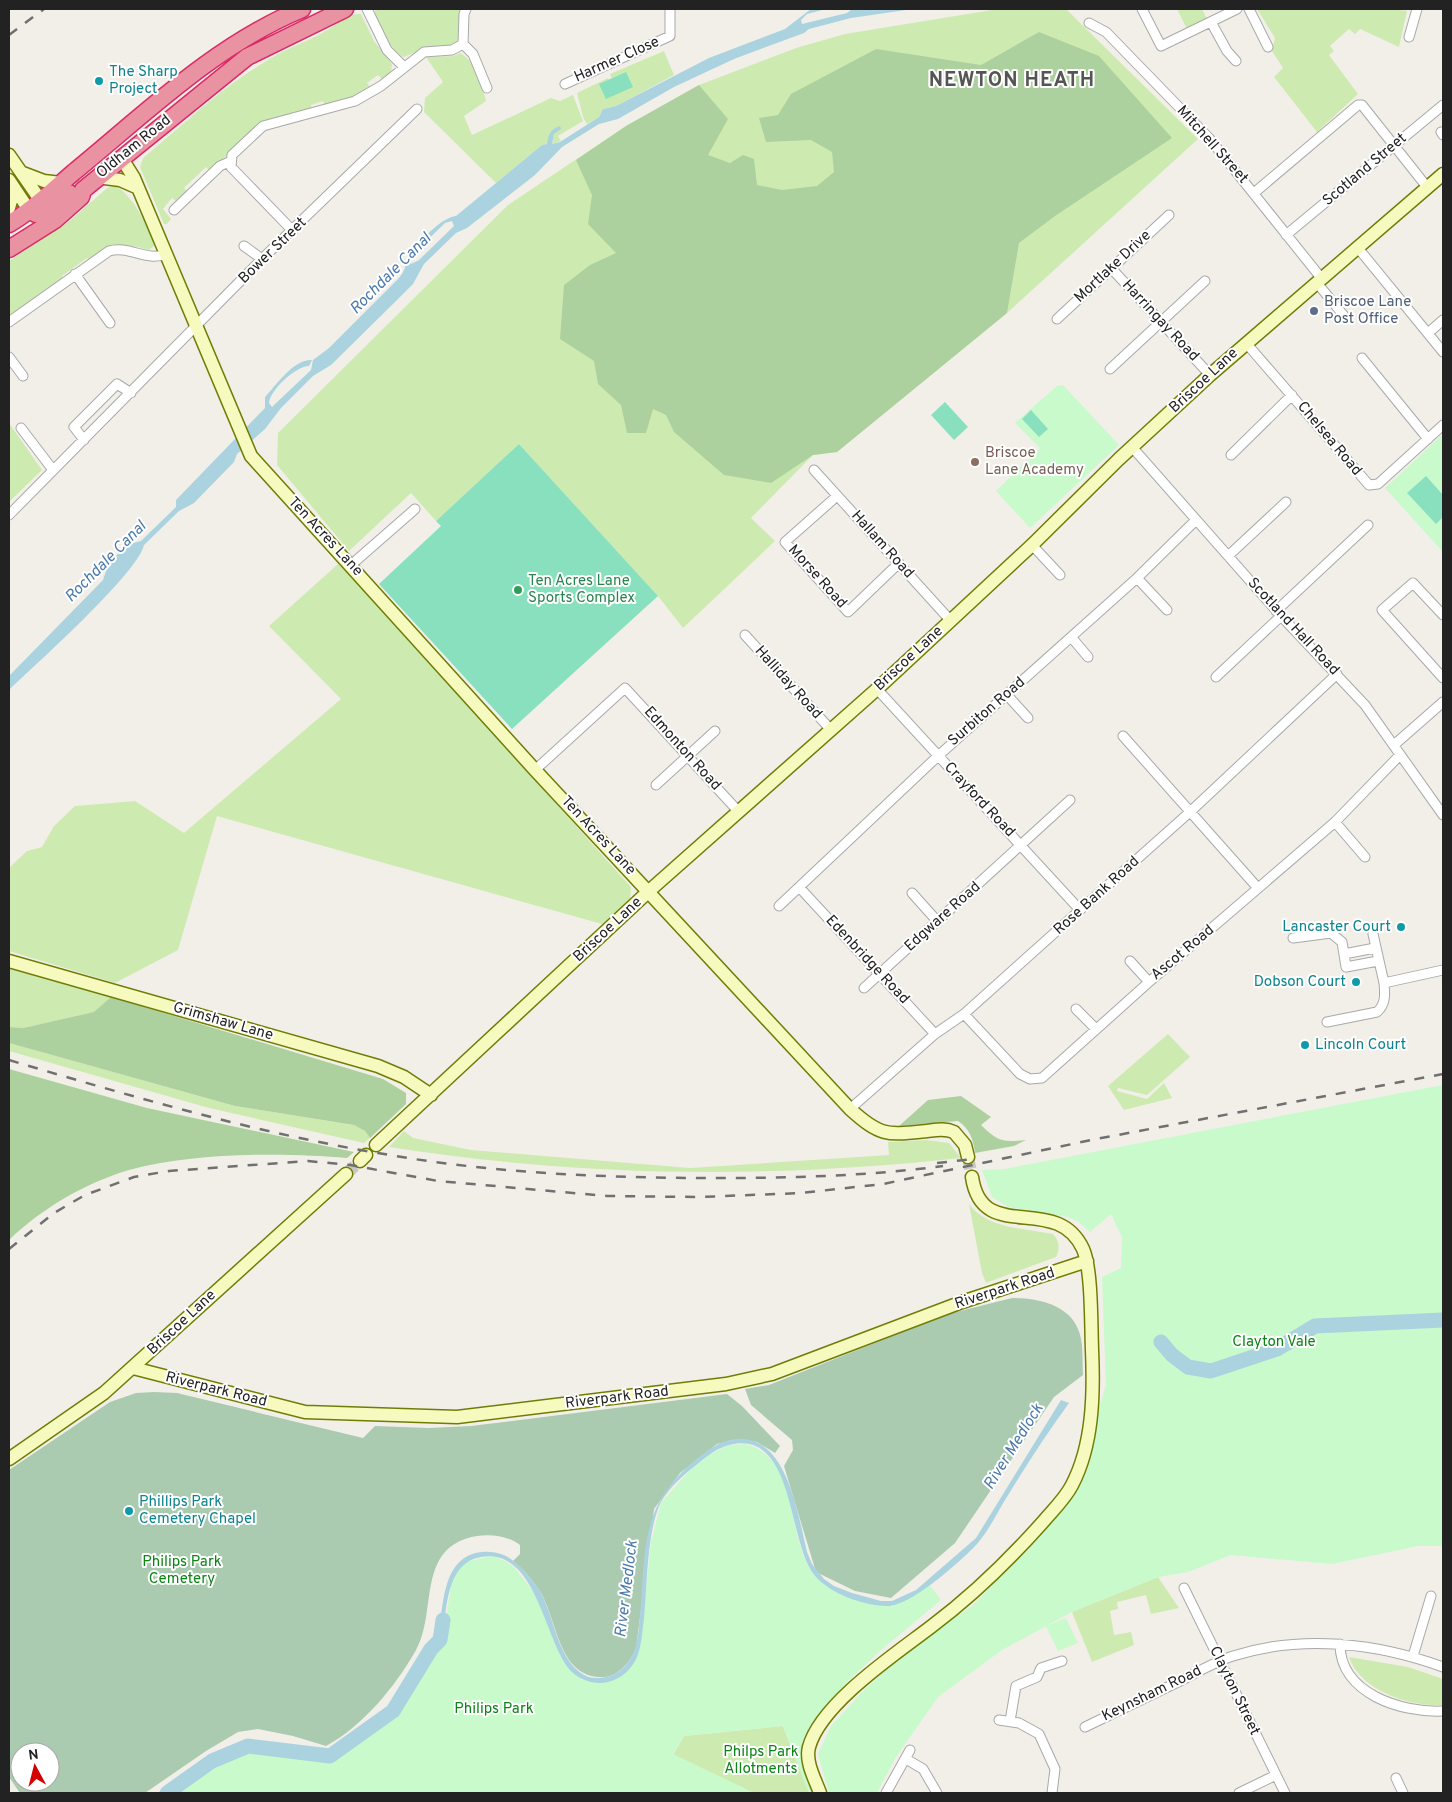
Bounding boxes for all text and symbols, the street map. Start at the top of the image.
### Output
street label: Harmer Close [571,33,663,87]
place label: The Sharp Project [109,63,178,99]
district label: NEWTON HEATH [929,68,1095,94]
marker: The Sharp Project [93,75,105,87]
street label: Mitchell Street [1172,102,1252,188]
street label: Oldham Road [93,111,175,183]
street label: Scotland Street [1319,129,1411,211]
street label: Bower Street [235,214,311,288]
street label: Mortlake Drive [1071,227,1155,307]
water label: Rochdale Canal [346,228,437,319]
street label: Harringay Road [1117,276,1203,366]
place label: Briscoe Lane Post Office [1324,293,1411,329]
marker: Briscoe Lane Post Office [1308,305,1320,317]
street label: Briscoe Lane [1166,344,1242,418]
street label: Chelsea Road [1292,398,1366,480]
place label: Briscoe Lane Academy [985,444,1084,480]
marker: Briscoe Lane Academy [969,456,981,468]
street label: Ten Acres Lane [283,493,367,581]
street label: Hallam Road [847,507,917,583]
water label: Rochdale Canal [61,516,152,607]
street label: Morse Road [783,541,851,613]
place label: Ten Acres Lane Sports Complex [528,572,635,608]
street label: Scotland Hall Road [1243,574,1343,680]
marker: Ten Acres Lane Sports Complex [512,584,524,596]
street label: Briscoe Lane [871,622,947,696]
street label: Halliday Road [750,642,826,724]
street label: Surbiton Road [945,673,1029,751]
street label: Edmonton Road [639,703,725,795]
street label: Crayford Road [939,758,1019,842]
street label: Ten Acres Lane [556,792,640,880]
street label: Rose Bank Road [1050,852,1144,940]
street label: Edgware Road [901,878,985,956]
street label: Briscoe Lane [570,893,646,967]
street label: Edenbridge Road [821,912,913,1008]
place label: Lancaster Court [1282,918,1391,937]
street label: Ascot Road [1147,921,1219,985]
marker: Lancaster Court [1395,921,1407,933]
place label: Dobson Court [1254,973,1346,992]
marker: Dobson Court [1350,976,1362,988]
street label: Grimshaw Lane [171,999,275,1045]
place label: Lincoln Court [1315,1036,1406,1055]
marker: Lincoln Court [1299,1039,1311,1051]
street label: Riverpark Road [953,1264,1057,1314]
street label: Briscoe Lane [144,1286,220,1360]
park label: Clayton Vale [1232,1333,1316,1352]
street label: Riverpark Road [163,1368,269,1412]
street label: Riverpark Road [564,1382,670,1414]
water label: River Medlock [980,1399,1049,1494]
place label: Phillips Park Cemetery Chapel [139,1493,256,1529]
marker: Phillips Park Cemetery Chapel [123,1505,135,1517]
water label: River Medlock [611,1538,643,1639]
park label: Philips Park Cemetery [142,1553,222,1589]
street label: Clayton Street [1204,1643,1264,1739]
street label: Keynsham Road [1099,1662,1205,1726]
park label: Philips Park [454,1700,534,1719]
north arrow [10,1742,60,1792]
park label: Philps Park Allotments [723,1743,799,1779]
text: N [28,1747,40,1765]

